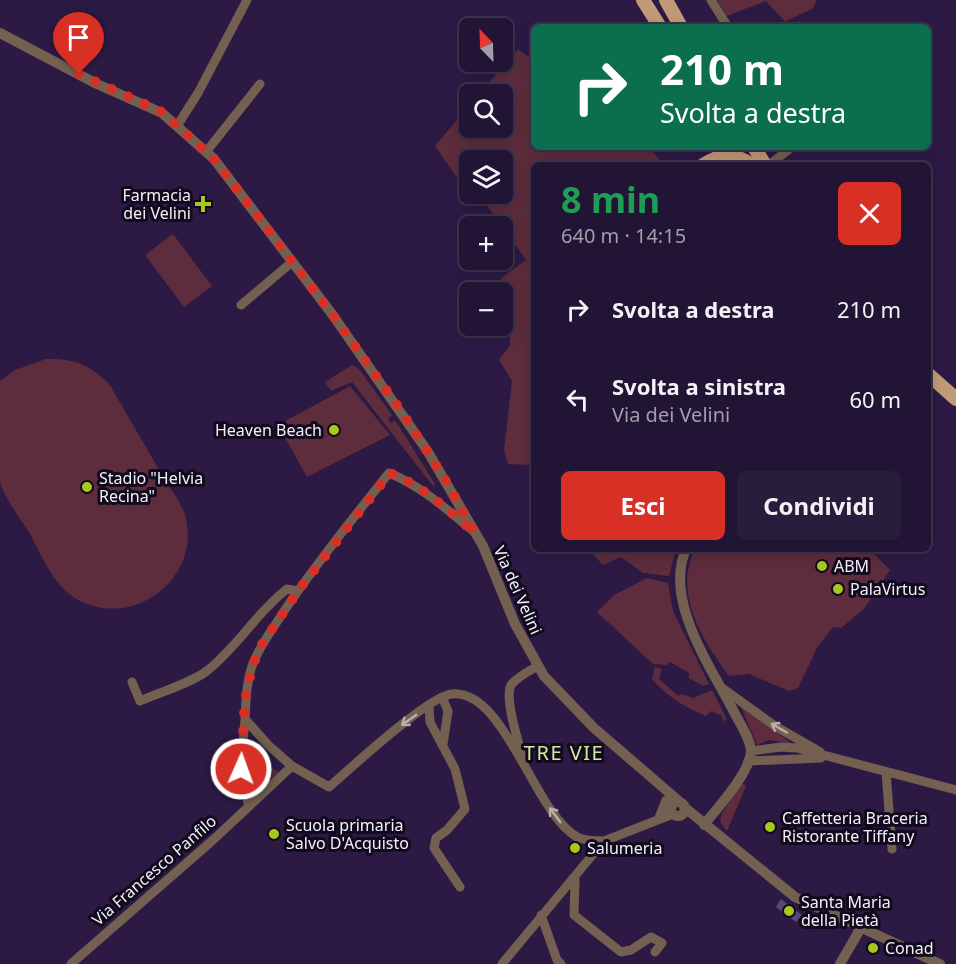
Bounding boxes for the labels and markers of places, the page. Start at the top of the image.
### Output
pin [53,12,104,74]
place label: Farmacia dei Velini [122,184,191,224]
marker: Farmacia dei Velini [196,197,210,211]
place label: Heaven Beach [215,419,322,441]
marker: Heaven Beach [327,423,341,437]
place label: Stadio "Helvia Recina" [99,467,203,507]
marker: Stadio "Helvia Recina" [80,480,94,494]
place label: ABM [834,555,869,577]
marker: ABM [815,559,829,573]
place label: PalaVirtus [850,578,925,600]
marker: PalaVirtus [831,582,845,596]
place label: Caffetteria Braceria Ristorante Tiffany [782,807,928,847]
place label: Scuola primaria Salvo D'Acquisto [286,814,409,854]
marker: Caffetteria Braceria Ristorante Tiffany [763,820,777,834]
marker: Scuola primaria Salvo D'Acquisto [267,827,281,841]
place label: Salumeria [587,837,662,859]
marker: Salumeria [568,841,582,855]
place label: Santa Maria della Pietà [801,891,891,931]
marker: Santa Maria della Pietà [782,904,796,918]
place label: Conad [885,937,934,959]
marker: Conad [866,941,880,955]

